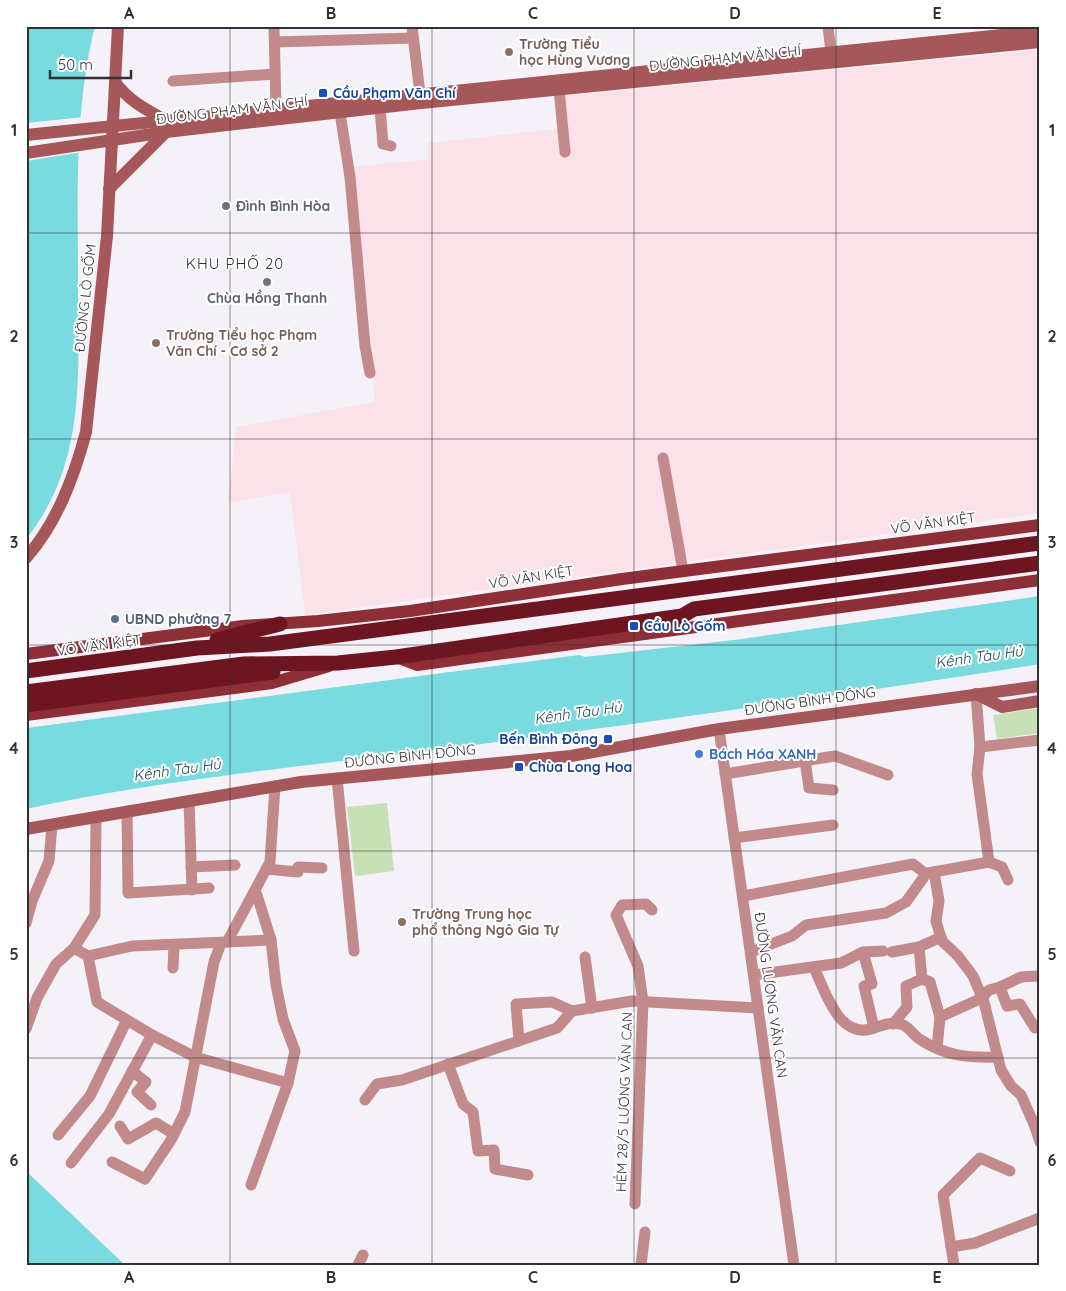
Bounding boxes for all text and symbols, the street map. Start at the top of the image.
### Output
text: A [124,3,135,23]
text: B [326,3,336,23]
text: C [528,3,538,23]
text: D [729,3,741,23]
text: E [932,3,942,23]
place label: Trường Tiểu học Hùng Vương [519,35,630,69]
street label: ĐƯỜNG PHẠM VĂN CHÍ [648,41,802,75]
marker: Trường Tiểu học Hùng Vương [503,46,515,58]
scale bar [50,48,131,80]
text: 50 m [58,55,93,74]
place label: Cầu Phạm Văn Chí [333,84,456,102]
marker: Cầu Phạm Văn Chí [317,87,329,99]
street label: ĐƯỜNG PHẠM VĂN CHÍ [155,92,309,128]
text: 1 [11,120,17,140]
text: 1 [1049,120,1055,140]
place label: Đình Bình Hòa [235,197,330,215]
marker: Đình Bình Hòa [220,200,232,212]
street label: ĐƯỜNG LÒ GỐM [70,243,100,353]
district label: KHU PHỐ 20 [186,254,284,273]
marker: Chùa Hồng Thanh [261,276,273,288]
place label: Chùa Hồng Thanh [207,289,327,307]
text: 2 [9,326,19,346]
place label: Trường Tiểu học Phạm Văn Chí - Cơ sở 2 [166,326,317,360]
text: 2 [1047,326,1057,346]
marker: Trường Tiểu học Phạm Văn Chí - Cơ sở 2 [150,337,162,349]
street label: VÕ VĂN KIỆT [889,508,977,538]
text: 3 [10,532,18,552]
text: 3 [1048,532,1056,552]
street label: VÕ VĂN KIỆT [487,561,575,593]
place label: UBND phường 7 [125,610,231,628]
marker: UBND phường 7 [109,613,121,625]
place label: Cầu Lò Gốm [644,617,725,635]
marker: Cầu Lò Gốm [628,620,640,632]
street label: VÕ VĂN KIỆT [55,630,143,660]
water label: Kênh Tàu Hủ [934,641,1025,672]
street label: ĐƯỜNG BÌNH ĐÔNG [743,683,877,719]
water label: Kênh Tàu Hủ [533,697,624,728]
place label: Bến Bình Đông [499,730,598,748]
marker: Bến Bình Đông [602,733,614,745]
text: 4 [9,738,19,758]
text: 4 [1047,738,1057,758]
street label: ĐƯỜNG BÌNH ĐÔNG [343,740,477,772]
place label: Bách Hóa XANH [709,745,816,763]
marker: Bách Hóa XANH [693,748,705,760]
water label: Kênh Tàu Hủ [132,754,223,785]
place label: Chùa Long Hoa [529,758,632,776]
marker: Chùa Long Hoa [513,761,525,773]
place label: Trường Trung học phổ thông Ngô Gia Tự [412,905,559,939]
street label: ĐƯỜNG LƯƠNG VĂN CAN [750,911,792,1079]
marker: Trường Trung học phổ thông Ngô Gia Tự [396,916,408,928]
text: 5 [9,944,19,964]
text: 5 [1047,944,1057,964]
street label: HẺM 28/5 LƯƠNG VĂN CAN [612,1012,636,1192]
text: 6 [10,1150,19,1170]
text: 6 [1048,1150,1057,1170]
text: A [124,1267,135,1287]
text: B [326,1267,336,1287]
text: C [528,1267,538,1287]
text: D [729,1267,741,1287]
text: E [932,1267,942,1287]

